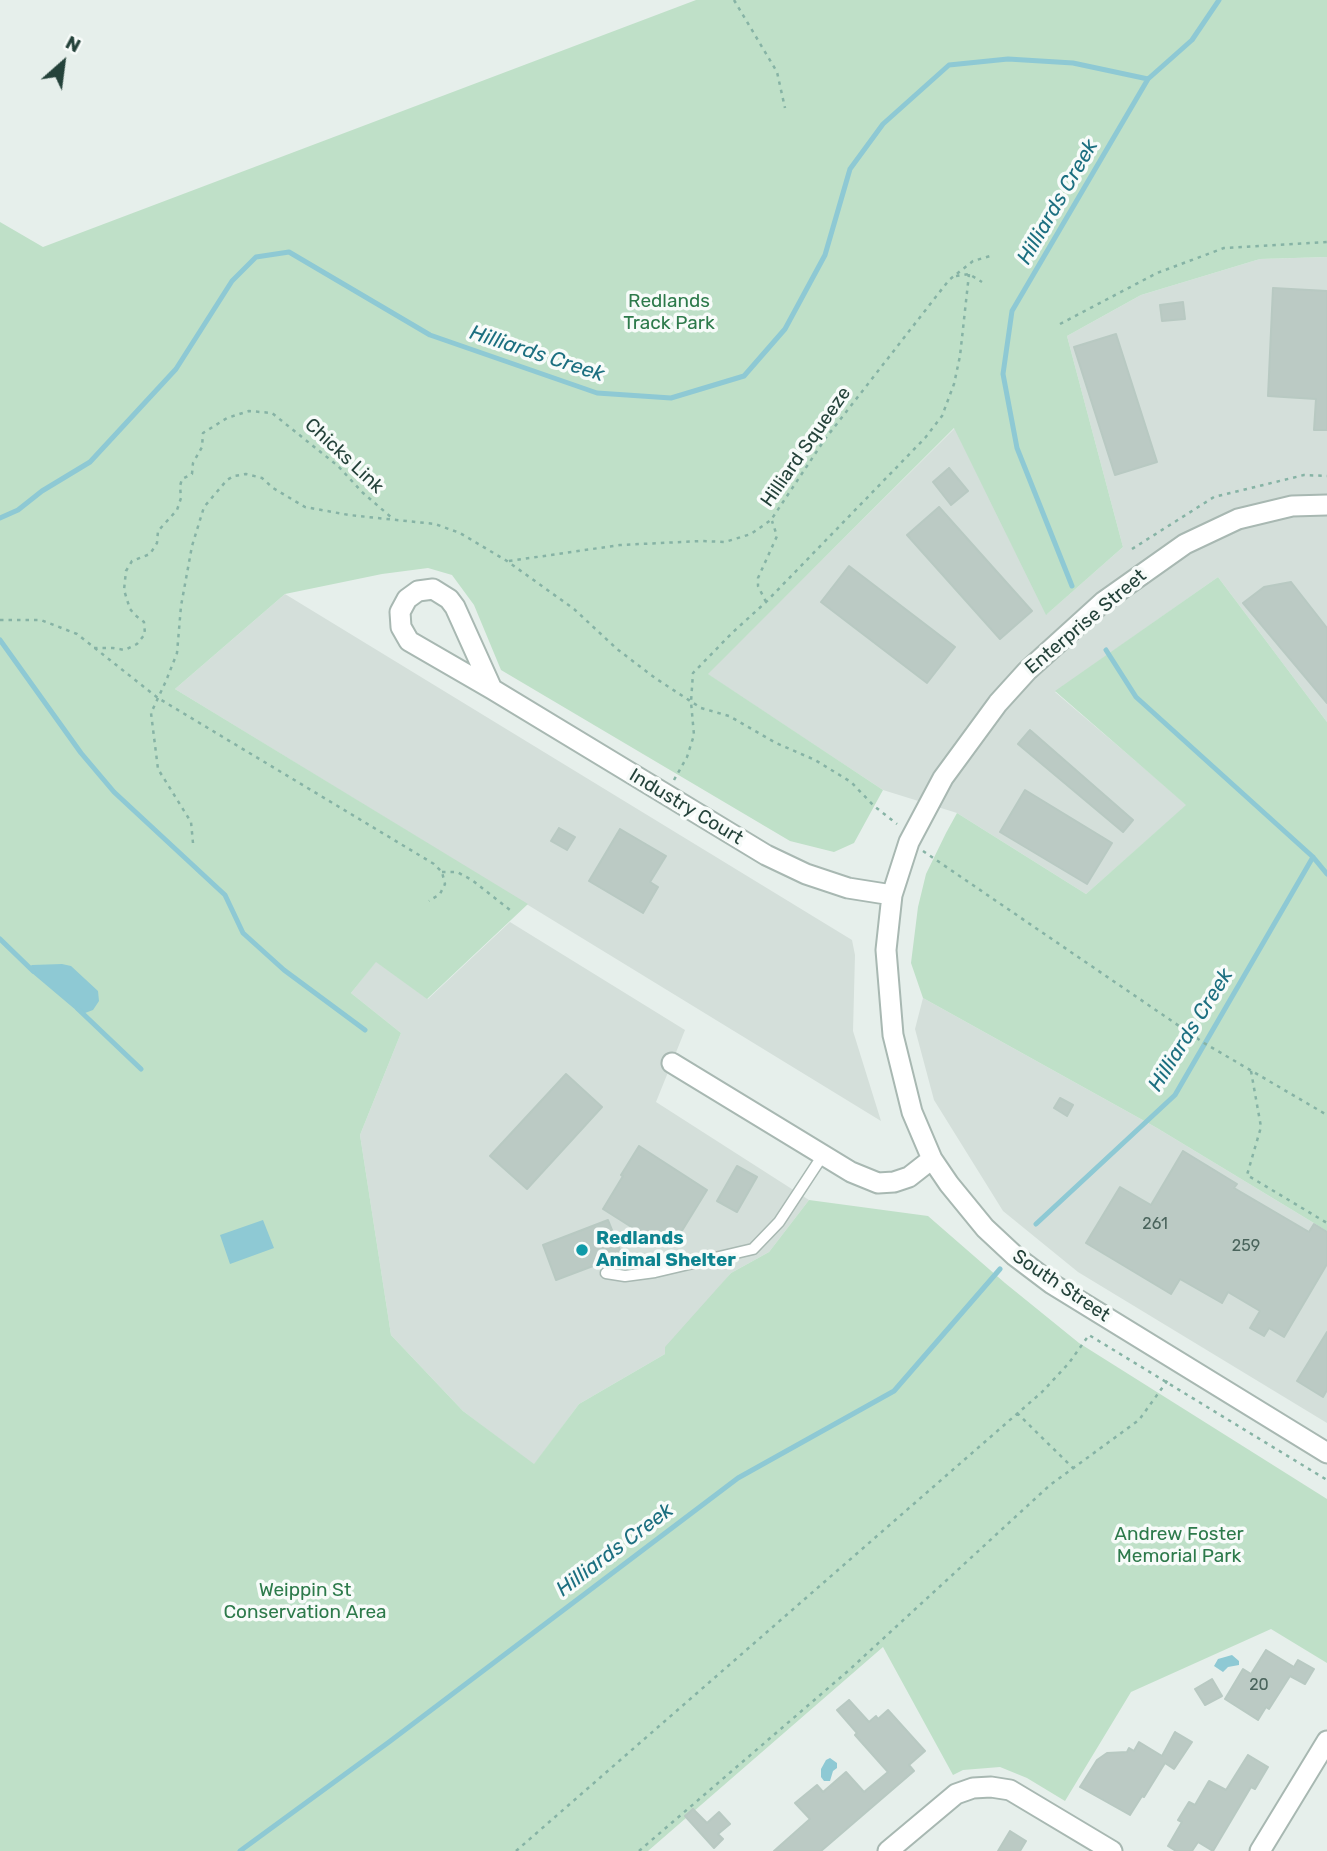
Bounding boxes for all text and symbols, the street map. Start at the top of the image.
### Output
north arrow [28,28,98,98]
text: N [62,31,85,57]
water label: Hilliards Creek [1012,135,1104,269]
park label: Redlands Track Park [623,291,715,335]
water label: Hilliards Creek [466,320,608,388]
street label: Hilliard Squeeze [756,383,856,511]
street label: Chicks Link [300,414,388,498]
street label: Enterprise Street [1021,565,1151,679]
street label: Industry Court [625,764,747,850]
water label: Hilliards Creek [1143,964,1239,1096]
house number: 261 [1142,1214,1168,1234]
place label: Redlands Animal Shelter [596,1228,736,1272]
house number: 259 [1232,1236,1260,1256]
marker: Redlands Animal Shelter [574,1242,590,1258]
street label: South Street [1008,1245,1114,1327]
water label: Hilliards Creek [551,1498,679,1602]
park label: Andrew Foster Memorial Park [1114,1524,1244,1568]
park label: Weippin St Conservation Area [223,1580,387,1624]
house number: 20 [1249,1675,1269,1695]

